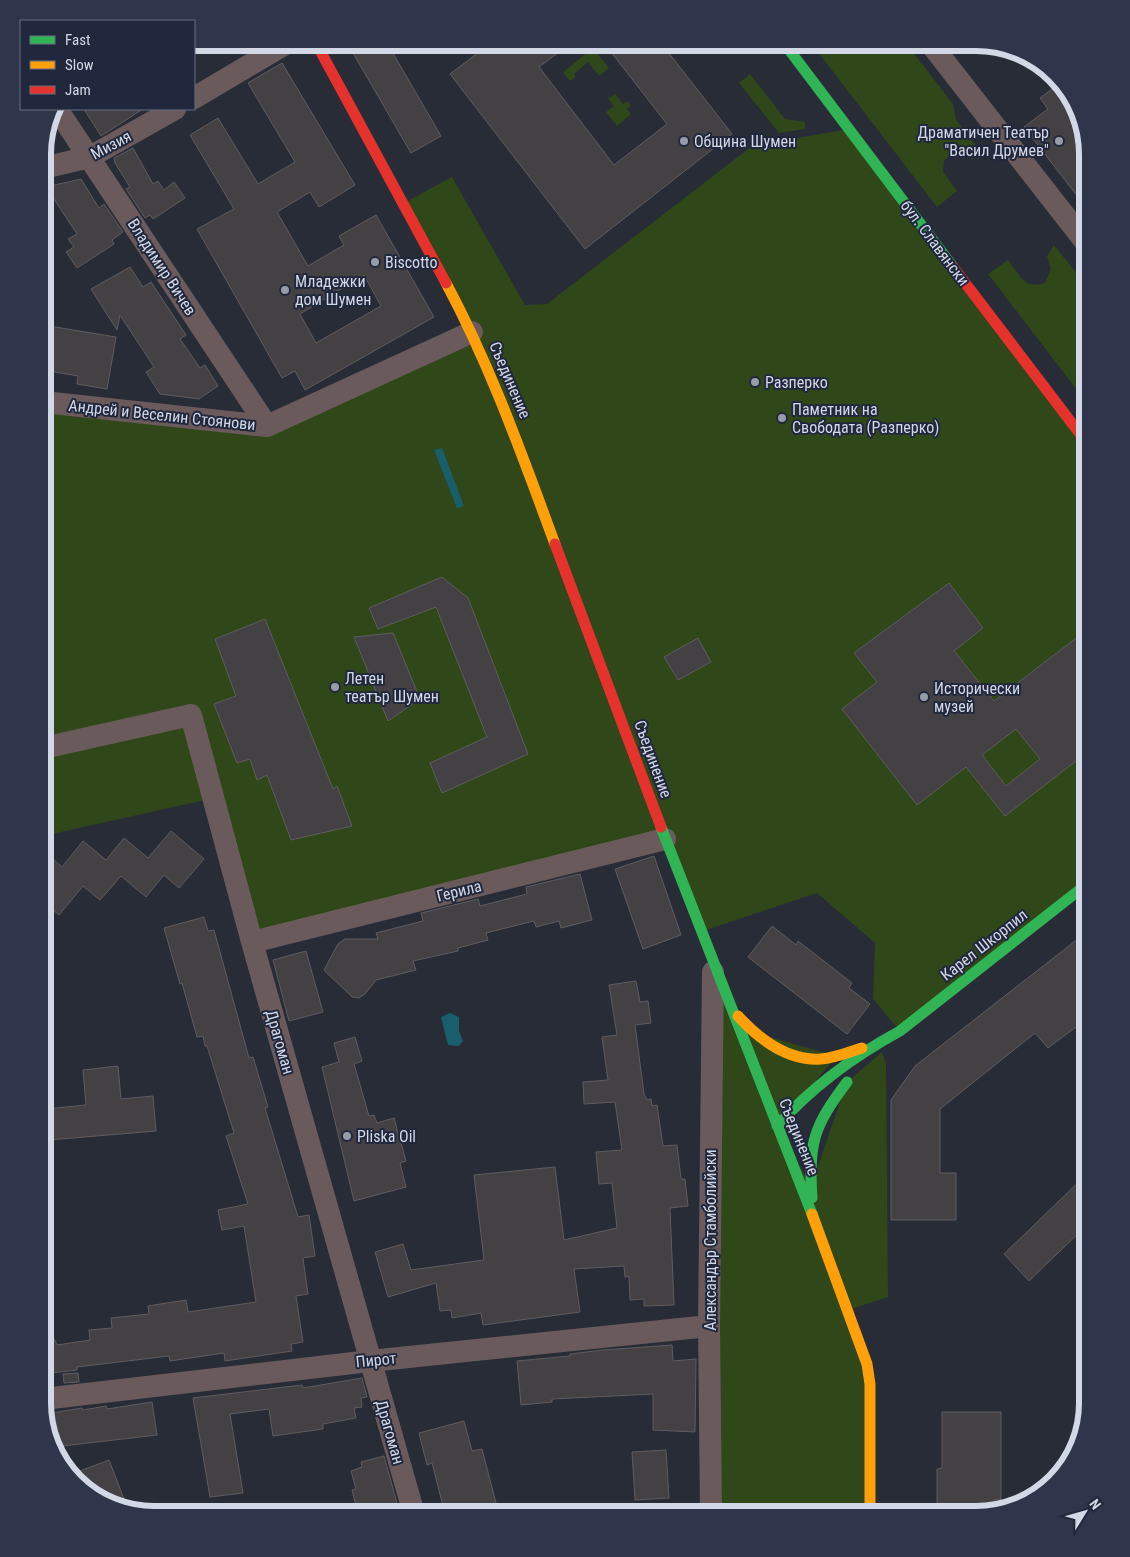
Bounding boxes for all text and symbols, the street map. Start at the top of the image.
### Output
legend [20,20,195,110]
text: Fast [65,31,90,49]
text: Slow [65,56,94,74]
text: Jam [65,81,91,99]
place label: Драматичен Театър "Васил Друмев" [917,123,1049,160]
street label: Мизия [87,126,135,164]
place label: Община Шумен [694,132,796,151]
marker: Община Шумен [678,135,690,147]
marker: Драматичен Театър "Васил Друмев" [1053,135,1065,147]
street label: бул. Славянски [897,196,973,290]
street label: Владимир Вичев [124,215,200,319]
place label: Biscotto [385,253,437,272]
marker: Biscotto [369,256,381,268]
place label: Младежки дом Шумен [295,272,371,309]
marker: Младежки дом Шумен [279,284,291,296]
street label: Съединение [485,339,535,421]
place label: Разперко [765,373,828,392]
marker: Разперко [749,376,761,388]
street label: Андрей и Веселин Стоянови [68,396,256,434]
place label: Паметник на Свободата (Разперко) [792,400,939,437]
marker: Паметник на Свободата (Разперко) [776,412,788,424]
place label: Летен театър Шумен [345,669,439,706]
place label: Исторически музей [934,679,1020,716]
marker: Летен театър Шумен [329,681,341,693]
marker: Исторически музей [918,691,930,703]
street label: Съединение [630,718,676,800]
street label: Герила [435,876,483,906]
street label: Карел Шкорпил [937,905,1031,985]
street label: Драгоман [262,1008,298,1076]
street label: Съединение [775,1096,823,1178]
place label: Pliska Oil [357,1127,416,1146]
marker: Pliska Oil [341,1130,353,1142]
street label: Александър Стамболийски [701,1149,720,1331]
street label: Пирот [355,1348,397,1372]
street label: Драгоман [372,1398,408,1466]
north arrow [1060,1487,1110,1537]
text: N [1086,1496,1104,1512]

